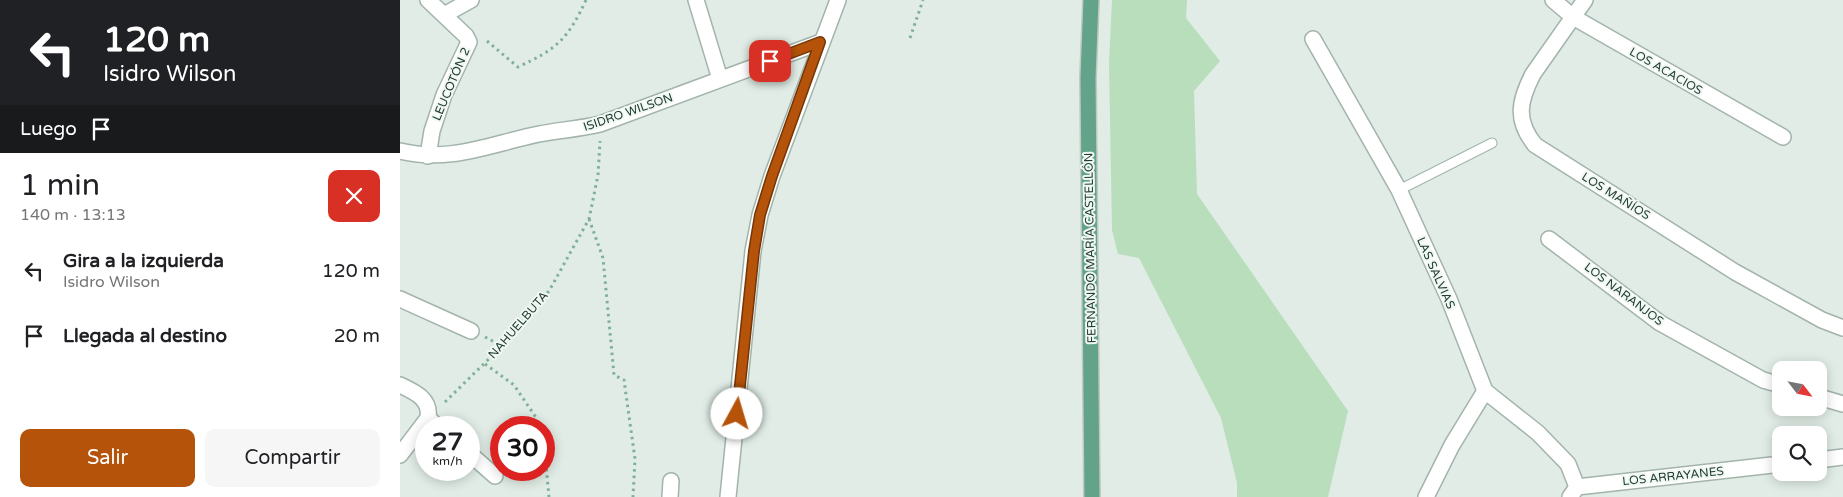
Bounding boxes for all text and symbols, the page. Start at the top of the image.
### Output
text: 120 m [103,19,210,61]
icon: left [20,20,85,85]
pin [749,40,791,82]
street label: LOS ACACIOS [1627,44,1705,98]
street label: LEUCOTÓN 2 [429,45,473,123]
icon: arrive [756,47,784,75]
text: Isidro Wilson [103,61,236,87]
street label: ISIDRO WILSON [581,90,675,134]
icon: arrive [87,115,115,143]
text: Luego [20,118,77,140]
street label: FERNANDO MARÍA CASTELLÓN [1081,153,1099,343]
text: 1 min [20,167,100,204]
street label: LOS MAÑÍOS [1579,169,1653,223]
button: close [328,170,380,222]
text: 140 m · 13:13 [20,205,126,225]
street label: LAS SALVIAS [1414,235,1458,311]
text: Gira a la izquierda [63,250,224,272]
icon: left [20,257,48,285]
text: 120 m [322,260,380,282]
street label: LOS NARANJOS [1582,260,1666,328]
text: Isidro Wilson [63,272,160,292]
street label: NAHUELBUTA [485,289,551,361]
icon: arrive [20,322,48,350]
text: Llegada al destino [63,325,227,347]
text: 20 m [334,325,380,347]
north arrow [1772,361,1828,416]
map controls [1772,361,1827,481]
position arrow [710,387,762,439]
speed limit sign: 30 [490,416,555,481]
button: search [1772,426,1827,481]
text: 27 [432,427,463,457]
button: Salir [20,429,195,487]
button: Compartir [205,429,380,487]
text: km/h [432,454,463,468]
street label: LOS ARRAYANES [1622,464,1724,488]

